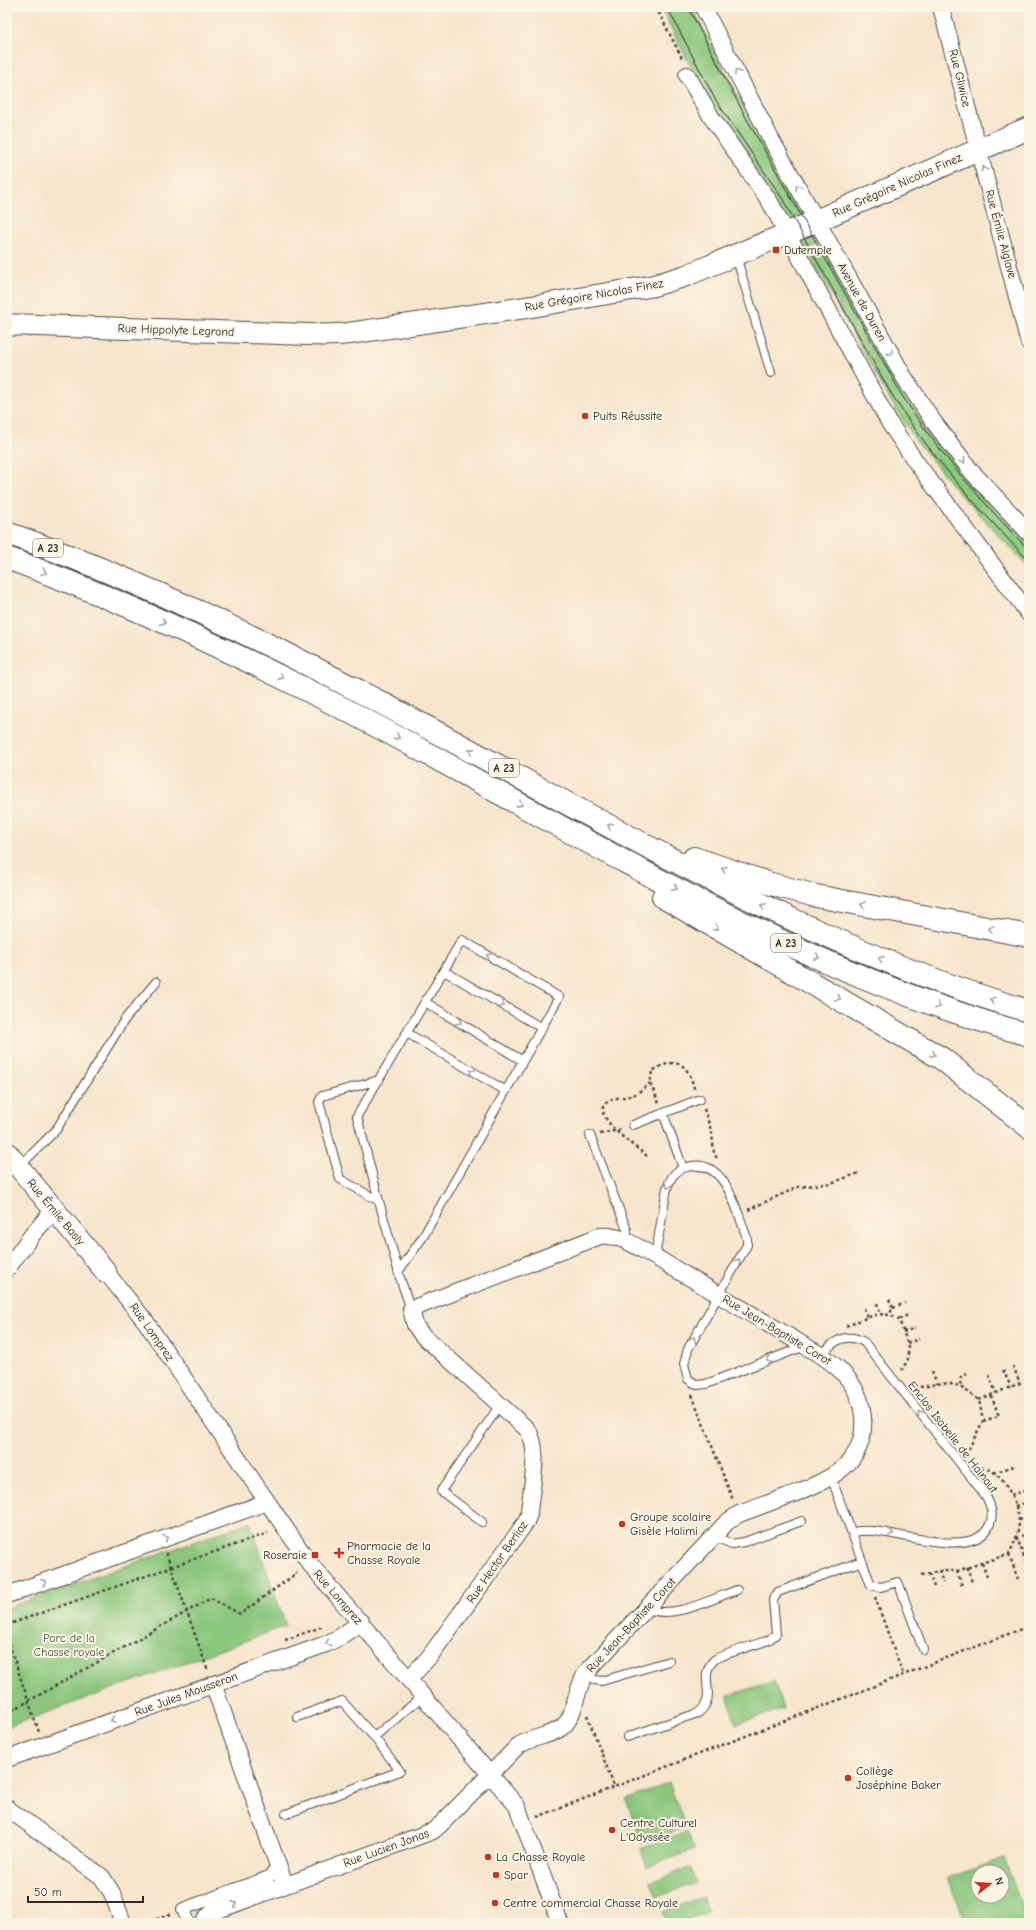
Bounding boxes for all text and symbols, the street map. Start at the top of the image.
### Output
street label: Rue Gliwice [946,48,974,108]
one-way arrow [734,69,742,76]
street label: Rue Grégoire Nicolas Finez [830,150,965,220]
one-way arrow [980,166,988,173]
one-way arrow [795,184,803,191]
street label: Rue Émile Alglave [982,188,1020,280]
place label: Dutemple [784,243,832,257]
marker: Dutemple [771,245,781,255]
street label: Avenue de Duren [835,260,889,344]
street label: Rue Grégoire Nicolas Finez [524,276,665,314]
street label: Rue Hippolyte Legrand [117,321,235,339]
one-way arrow [885,349,893,356]
place label: Puits Réussite [593,409,662,423]
marker: Puits Réussite [580,411,590,421]
one-way arrow [958,456,965,463]
road number: A 23 [33,539,63,557]
one-way arrow [40,567,47,575]
one-way arrow [159,617,167,625]
one-way arrow [277,673,284,680]
one-way arrow [392,732,400,739]
one-way arrow [468,748,476,756]
road number: A 23 [489,759,519,777]
one-way arrow [516,800,524,807]
one-way arrow [607,824,614,831]
one-way arrow [720,865,727,873]
one-way arrow [671,883,679,891]
one-way arrow [860,902,866,910]
one-way arrow [759,903,767,911]
one-way arrow [712,923,719,930]
one-way arrow [988,925,994,934]
road number: A 23 [771,934,801,952]
one-way arrow [486,953,493,960]
one-way arrow [814,953,821,961]
one-way arrow [878,956,886,964]
one-way arrow [834,993,841,1000]
one-way arrow [988,996,995,1004]
one-way arrow [498,1001,505,1008]
one-way arrow [934,1001,941,1010]
one-way arrow [455,1017,462,1025]
one-way arrow [929,1050,936,1057]
one-way arrow [469,1069,476,1076]
street label: Rue Émile Basly [24,1176,88,1249]
one-way arrow [665,1183,673,1189]
one-way arrow [734,1258,741,1265]
street label: Rue Jean-Baptiste Corot [720,1292,834,1368]
street label: Rue Lomprez [127,1300,178,1364]
one-way arrow [688,1336,696,1343]
one-way arrow [765,1355,772,1363]
street label: Enclos Isabelle de Hainaut [905,1379,1001,1496]
one-way arrow [918,1411,925,1418]
place label: Groupe scolaire Gisèle Halimi [630,1510,711,1538]
street label: Rue Hector Berlioz [464,1518,531,1606]
marker: Groupe scolaire Gisèle Halimi [617,1519,627,1529]
one-way arrow [888,1528,894,1537]
one-way arrow [163,1534,170,1543]
place label: Pharmacie de la Chasse Royale [347,1539,431,1567]
place label: Roseraie [263,1548,307,1562]
marker: Pharmacie de la Chasse Royale [334,1548,344,1558]
marker: Roseraie [310,1550,320,1560]
street label: Rue Lomprez [311,1567,366,1628]
street label: Rue Jean-Baptiste Corot [583,1574,679,1675]
one-way arrow [40,1578,47,1586]
park label: Parc de la Chasse royale [34,1631,104,1659]
one-way arrow [325,1638,332,1646]
street label: Rue Jules Mousseron [133,1669,239,1719]
one-way arrow [110,1715,117,1724]
place label: Collège Joséphine Baker [856,1764,941,1792]
marker: Collège Joséphine Baker [843,1773,853,1783]
place label: Centre Culturel L'Odyssée [620,1816,697,1844]
marker: Centre Culturel L'Odyssée [607,1825,617,1835]
street label: Rue Lucien Jonas [341,1826,431,1870]
place label: La Chasse Royale [496,1850,585,1864]
marker: La Chasse Royale [483,1852,493,1862]
north arrow [970,1864,1010,1904]
place label: Spar [504,1868,528,1882]
marker: Spar [491,1870,501,1880]
text: N [992,1876,1006,1887]
scale bar [28,1878,143,1904]
text: 50 m [34,1885,62,1899]
place label: Centre commercial Chasse Royale [503,1896,678,1910]
marker: Centre commercial Chasse Royale [490,1898,500,1908]
one-way arrow [231,1900,238,1908]

